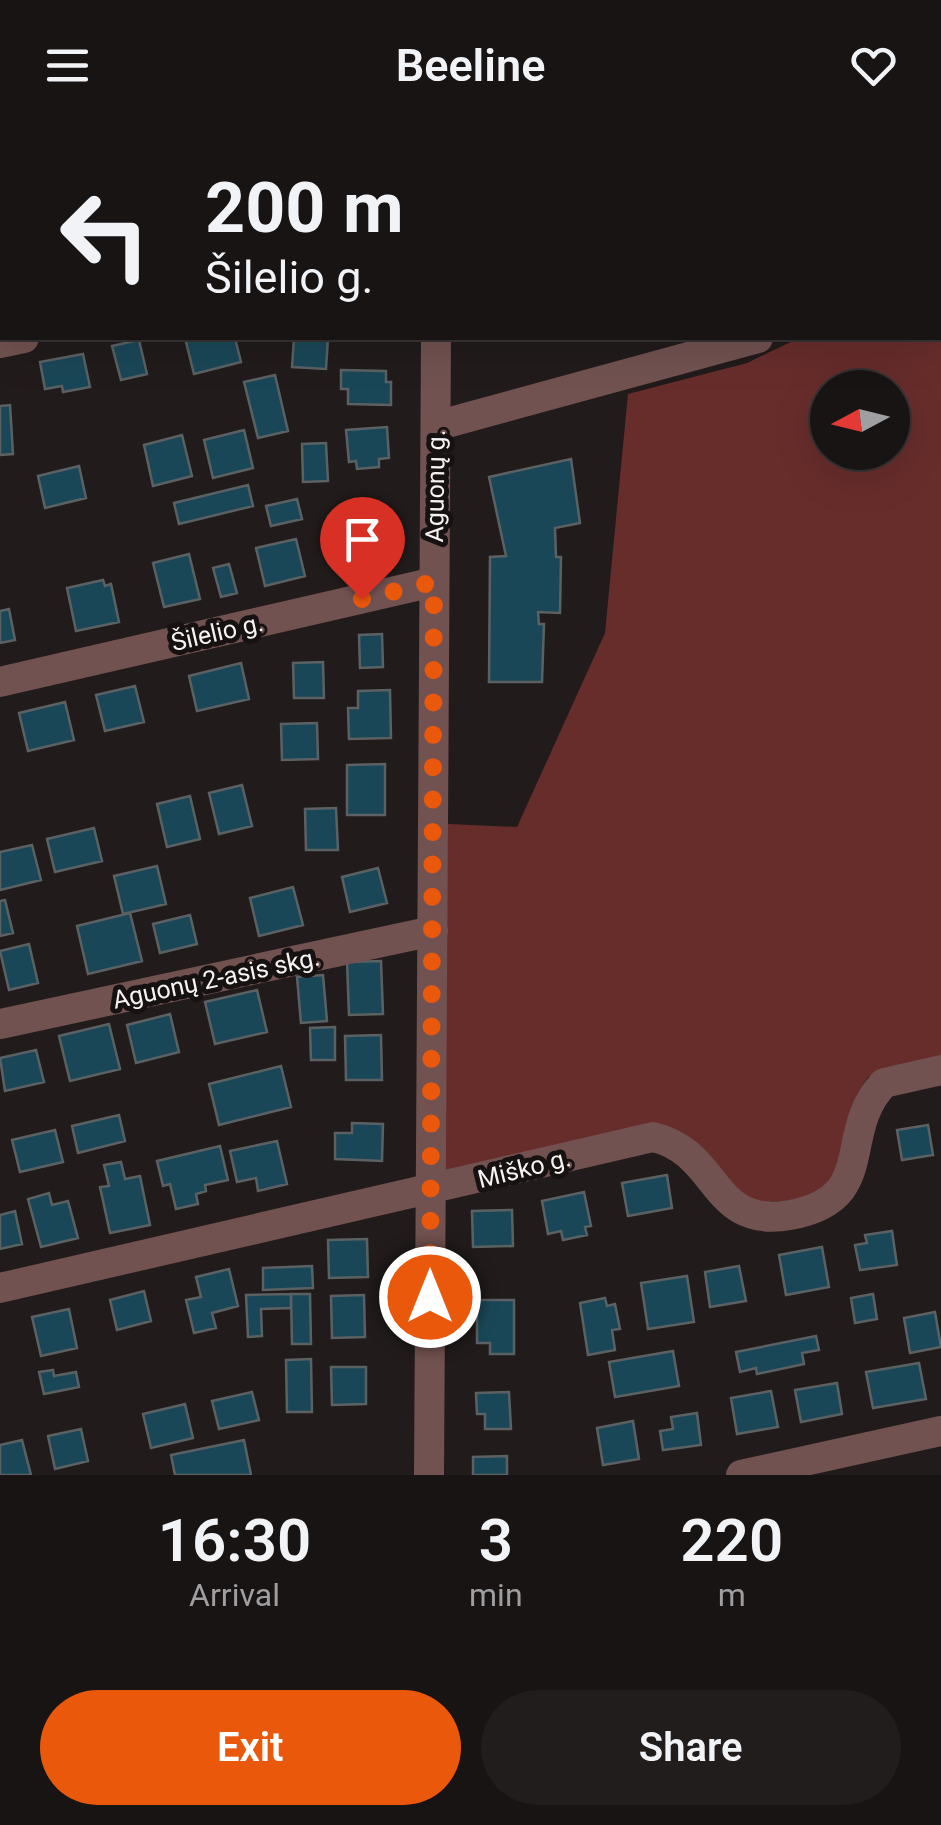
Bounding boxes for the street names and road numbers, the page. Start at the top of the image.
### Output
street label: Aguonų g. [420,429,451,543]
street label: Šilelio g. [168,607,266,657]
street label: Aguonų 2-asis skg. [110,942,322,1015]
street label: Miško g. [475,1143,574,1194]

